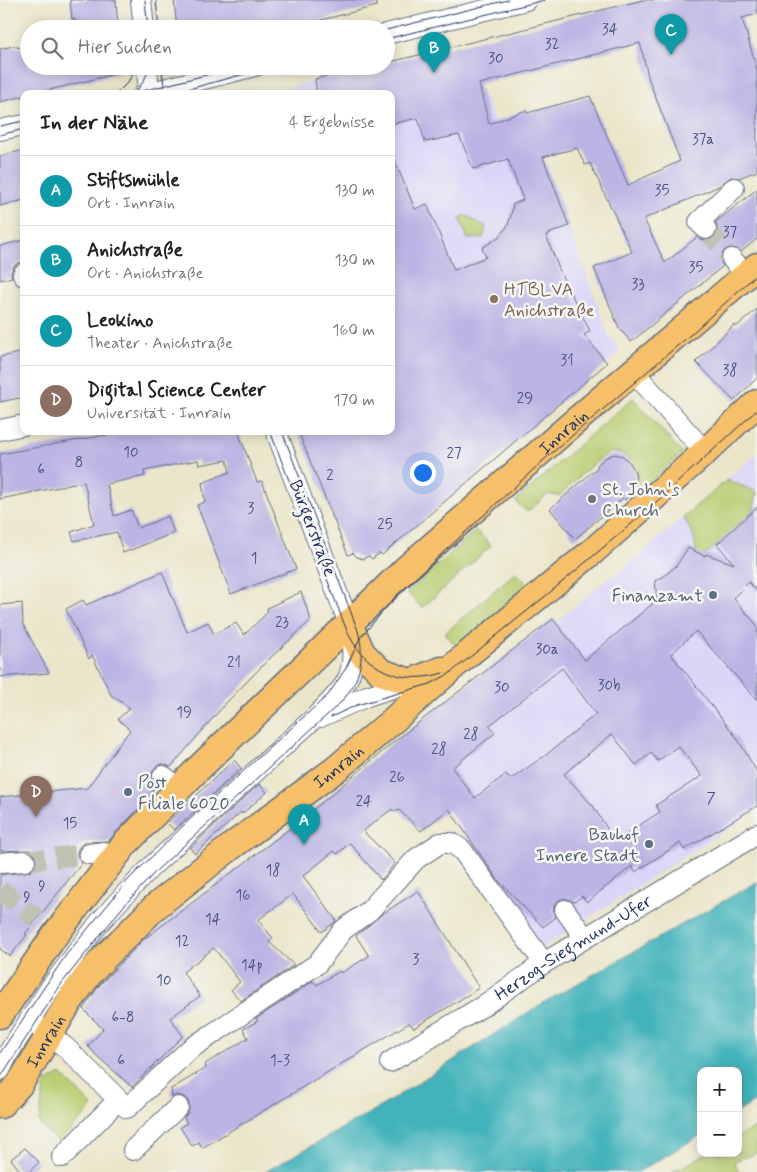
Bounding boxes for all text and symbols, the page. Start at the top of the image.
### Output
pin: C [655,14,687,55]
search box [20,20,395,75]
house number: 34 [602,20,618,40]
pin: B [418,32,450,73]
icon: search [38,34,66,62]
text: Hier suchen [78,35,172,60]
house number: 32 [545,35,559,55]
house number: 30 [488,49,504,69]
text: In der Nähe [40,109,148,137]
text: 4 Ergebnisse [289,112,375,133]
house number: 37a [692,130,714,150]
text: Stiftsmühle [87,168,180,193]
text: A [51,180,61,201]
text: 130 m [334,180,375,201]
house number: 35 [655,181,669,201]
text: Ort · Innrain [87,193,175,214]
house number: 37 [723,223,738,243]
text: Anichstraße [87,238,183,263]
text: B [51,250,61,271]
text: 130 m [334,250,375,271]
house number: 35 [689,258,703,278]
text: Ort · Anichstraße [87,263,203,284]
house number: 33 [631,275,645,295]
place label: HTBLVA Anichstraße [504,278,595,323]
marker: HTBLVA Anichstraße [488,293,500,305]
text: Leokino [87,308,153,333]
text: C [50,320,62,341]
text: 160 m [332,320,375,341]
text: Theater · Anichstraße [87,333,233,354]
house number: 31 [560,351,574,371]
house number: 38 [722,361,738,381]
text: Digital Science Center [87,378,266,403]
house number: 29 [517,389,533,409]
text: D [50,390,62,411]
text: 170 m [333,390,375,411]
text: Universität · Innrain [87,403,231,424]
street label: Innrain [534,404,594,461]
house number: 10 [123,443,139,463]
house number: 27 [447,444,462,464]
house number: 8 [75,453,83,473]
house number: 6 [37,460,45,480]
your location [410,460,436,486]
house number: 2 [326,466,334,486]
street label: Bürgerstraße [281,477,341,581]
place label: St. John's Church [602,478,680,523]
marker: St. John's Church [586,493,598,505]
house number: 3 [248,499,255,519]
house number: 25 [377,515,393,535]
house number: 1 [251,549,257,569]
place label: Finanzamt [612,584,703,608]
marker: Finanzamt [707,589,719,601]
house number: 23 [275,613,289,633]
house number: 30a [535,640,559,660]
house number: 21 [227,653,241,673]
house number: 30b [598,676,620,696]
house number: 30 [494,678,510,698]
house number: 19 [176,703,192,723]
house number: 28 [463,725,479,745]
street label: Innrain [309,739,369,795]
house number: 28 [431,740,447,760]
house number: 26 [389,768,405,788]
place label: Post Filiale 6020 [138,771,230,816]
pin: D [20,776,52,817]
marker: Post Filiale 6020 [122,786,134,798]
house number: 7 [706,789,716,809]
house number: 24 [356,792,372,812]
pin: A [288,804,320,845]
house number: 15 [63,814,77,834]
place label: Bauhof Innere Stadt [536,823,639,868]
marker: Bauhof Innere Stadt [643,838,655,850]
house number: 18 [266,861,280,881]
house number: 9 [38,877,46,897]
house number: 16 [235,886,251,906]
house number: 9 [23,888,31,908]
street label: Herzog-Siegmund-Ufer [490,889,657,1007]
house number: 14 [205,910,221,930]
house number: 12 [175,932,189,952]
house number: 3 [413,950,420,970]
house number: 14p [241,956,263,976]
house number: 10 [156,971,172,991]
house number: 6-8 [112,1008,134,1028]
street label: Innrain [21,1010,72,1073]
house number: 6 [117,1051,125,1071]
house number: 1-3 [270,1051,290,1071]
map controls [697,1067,742,1157]
button: + [697,1067,742,1112]
button: − [697,1112,742,1157]

